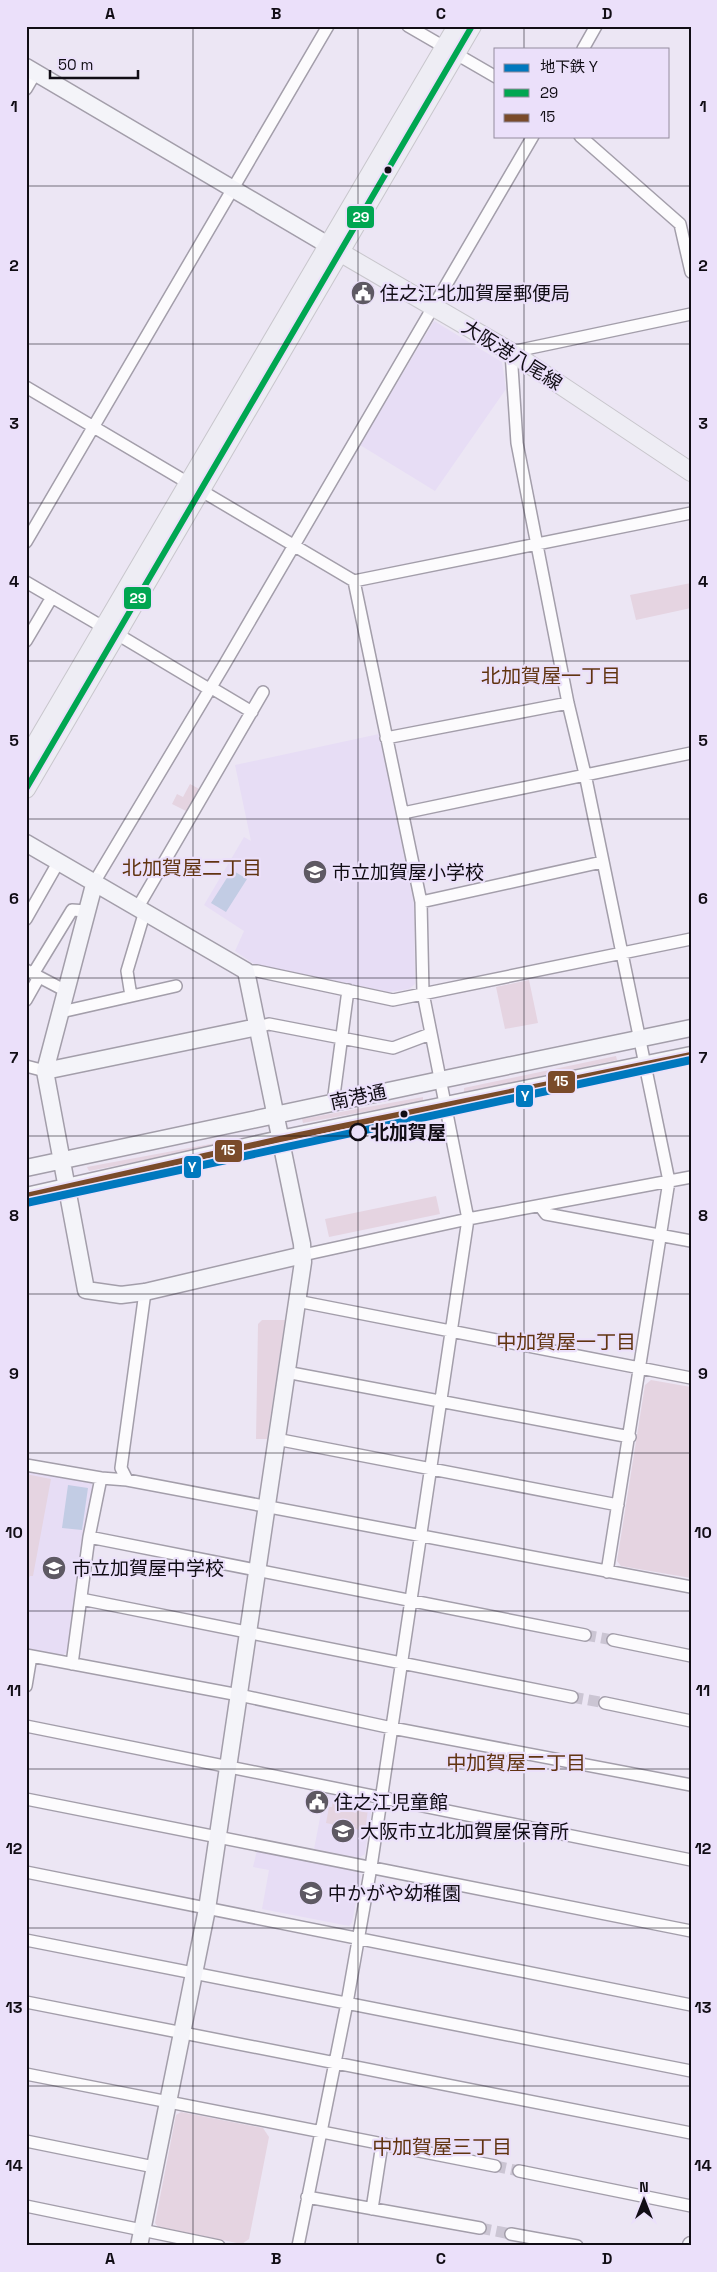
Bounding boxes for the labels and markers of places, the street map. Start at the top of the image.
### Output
unlabelled marker [383,165,393,175]
public building icon: 住之江北加賀屋郵便局 [350,280,376,306]
place label: 住之江北加賀屋郵便局 [380,281,570,306]
school or university icon: 市立加賀屋小学校 [302,859,328,885]
place label: 市立加賀屋小学校 [332,860,484,885]
unlabelled marker [399,1109,409,1119]
place label: 北加賀屋 [370,1120,446,1145]
marker: 北加賀屋 [349,1123,367,1141]
school or university icon: 市立加賀屋中学校 [41,1555,67,1581]
place label: 市立加賀屋中学校 [72,1556,224,1581]
public building icon: 住之江児童館 [304,1789,330,1815]
place label: 住之江児童館 [334,1790,448,1815]
school or university icon: 大阪市立北加賀屋保育所 [330,1818,356,1844]
place label: 大阪市立北加賀屋保育所 [360,1819,569,1844]
school or university icon: 中かがや幼稚園 [298,1880,324,1906]
place label: 中かがや幼稚園 [328,1881,461,1906]

